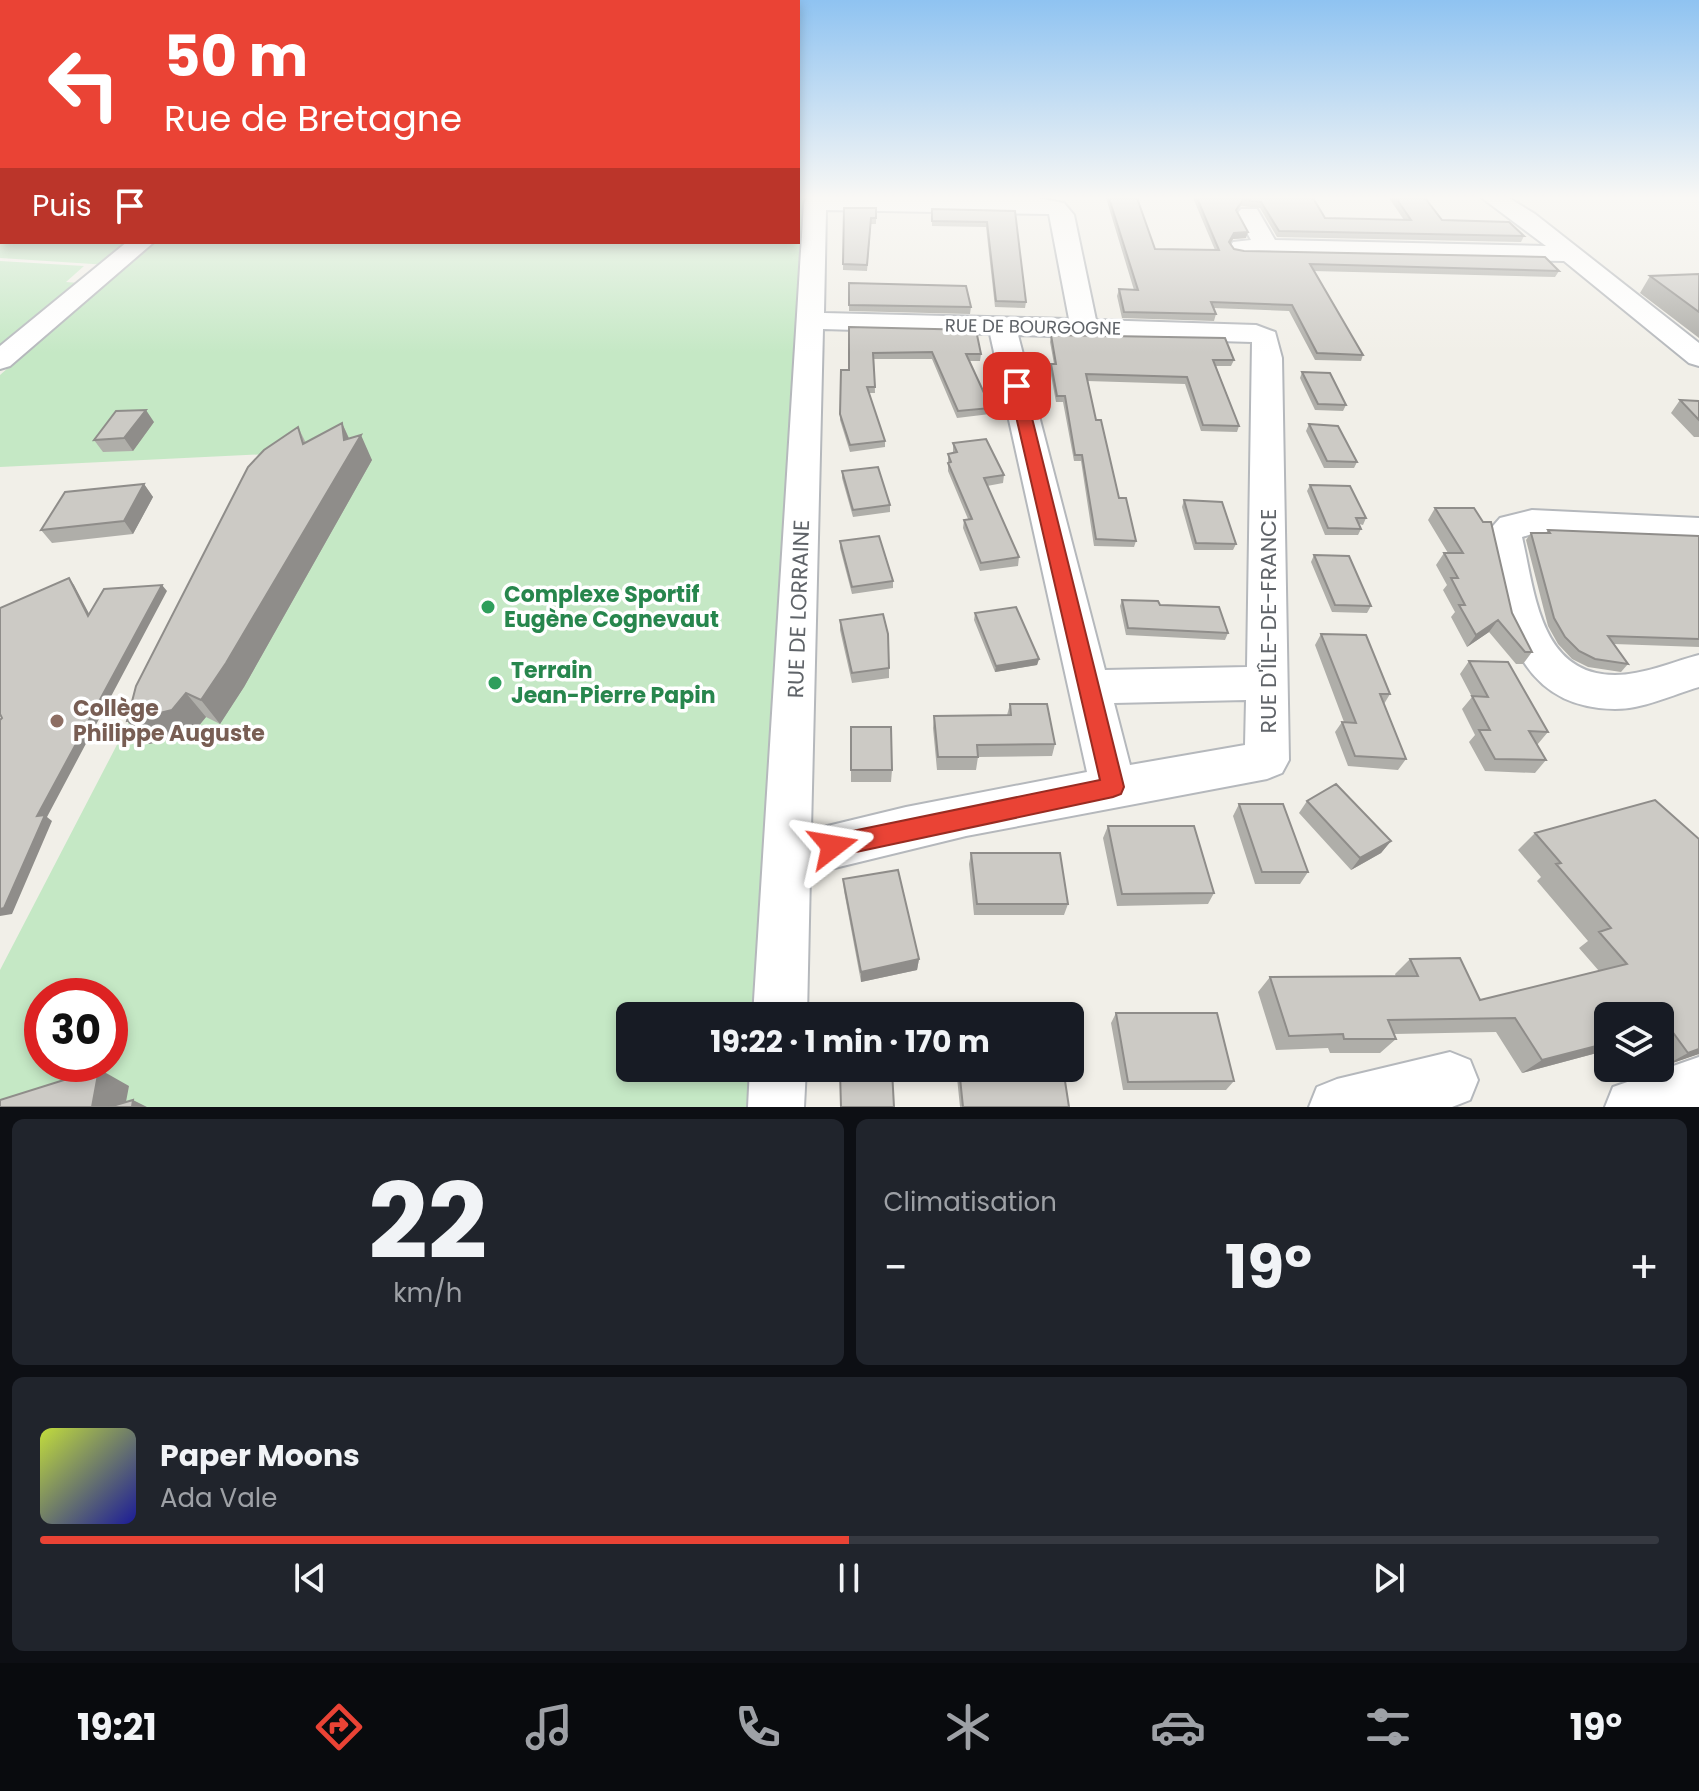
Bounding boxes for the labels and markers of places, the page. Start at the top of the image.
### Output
pin [983,352,1051,420]
place label: Complexe Sportif Eugène Cognevaut [504,579,719,635]
marker: Complexe Sportif Eugène Cognevaut [479,598,497,616]
place label: Terrain Jean-Pierre Papin [511,655,716,711]
marker: Terrain Jean-Pierre Papin [486,674,504,692]
place label: Collège Philippe Auguste [73,693,265,749]
marker: Collège Philippe Auguste [48,712,66,730]

